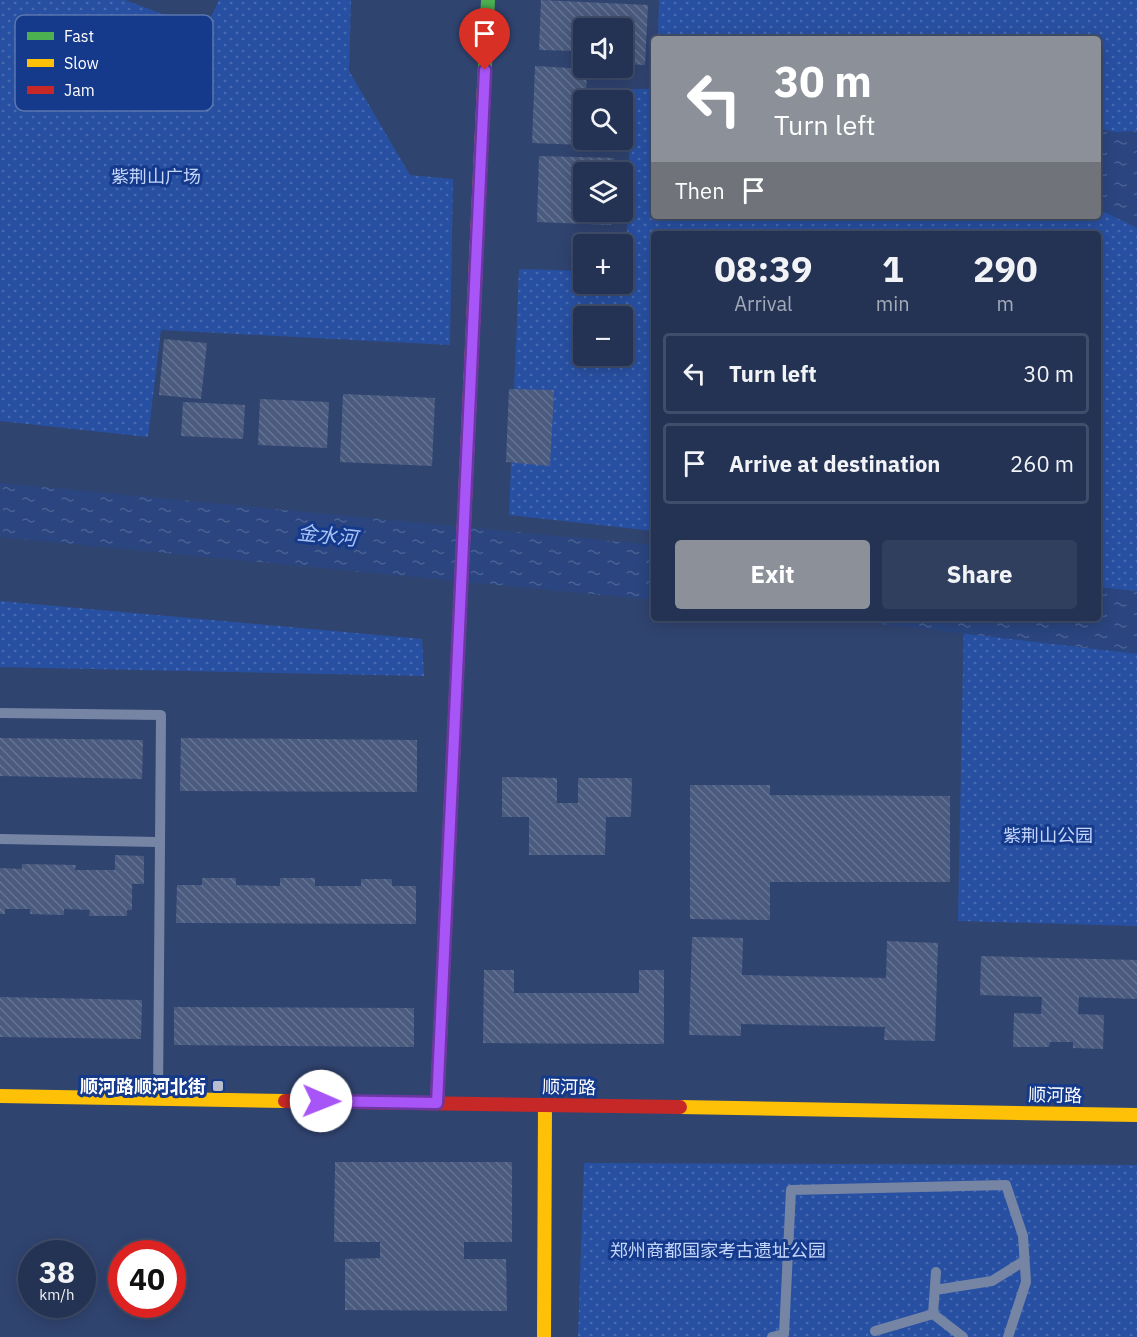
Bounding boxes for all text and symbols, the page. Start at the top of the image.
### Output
pin [459,8,510,70]
legend [15,15,213,111]
icon: arrive [468,17,501,50]
map controls [573,18,633,366]
button: sound [573,18,633,78]
text: Fast [64,26,94,46]
text: Slow [64,53,99,73]
text: 30 m [774,54,872,109]
icon: left [675,60,753,138]
text: Jam [64,80,95,100]
button: search [573,90,633,150]
text: Turn left [774,107,875,142]
button: layers [573,162,633,222]
park label: 紫荆山广场 [111,165,201,188]
icon: arrive [737,174,770,207]
text: Then [675,176,725,205]
button: + [573,234,633,294]
text: 08:39 [714,245,813,292]
text: 1 [882,245,904,292]
text: 290 [973,245,1038,292]
text: Arrival [734,290,793,317]
text: min [876,290,910,317]
text: m [997,290,1014,317]
button: − [573,306,633,366]
icon: left [678,357,711,390]
text: Turn left [729,359,817,388]
text: 30 m [1023,359,1074,388]
icon: arrive [678,447,711,480]
text: Arrive at destination [729,449,940,478]
text: 260 m [1010,449,1074,478]
water label: 金水河 [296,518,362,552]
button: Exit [675,540,870,609]
button: Share [882,540,1077,609]
park label: 紫荆山公园 [1003,824,1093,847]
position arrow [289,1069,353,1133]
place label: 顺河路顺河北街 [80,1075,206,1098]
street label: 顺河路 [542,1075,596,1099]
marker: 顺河路顺河北街 [211,1079,225,1093]
street label: 顺河路 [1028,1083,1082,1107]
park label: 郑州商都国家考古遗址公园 [610,1239,826,1262]
speed limit sign: 40 [108,1240,186,1318]
text: 38 [39,1252,75,1291]
text: km/h [39,1285,75,1304]

